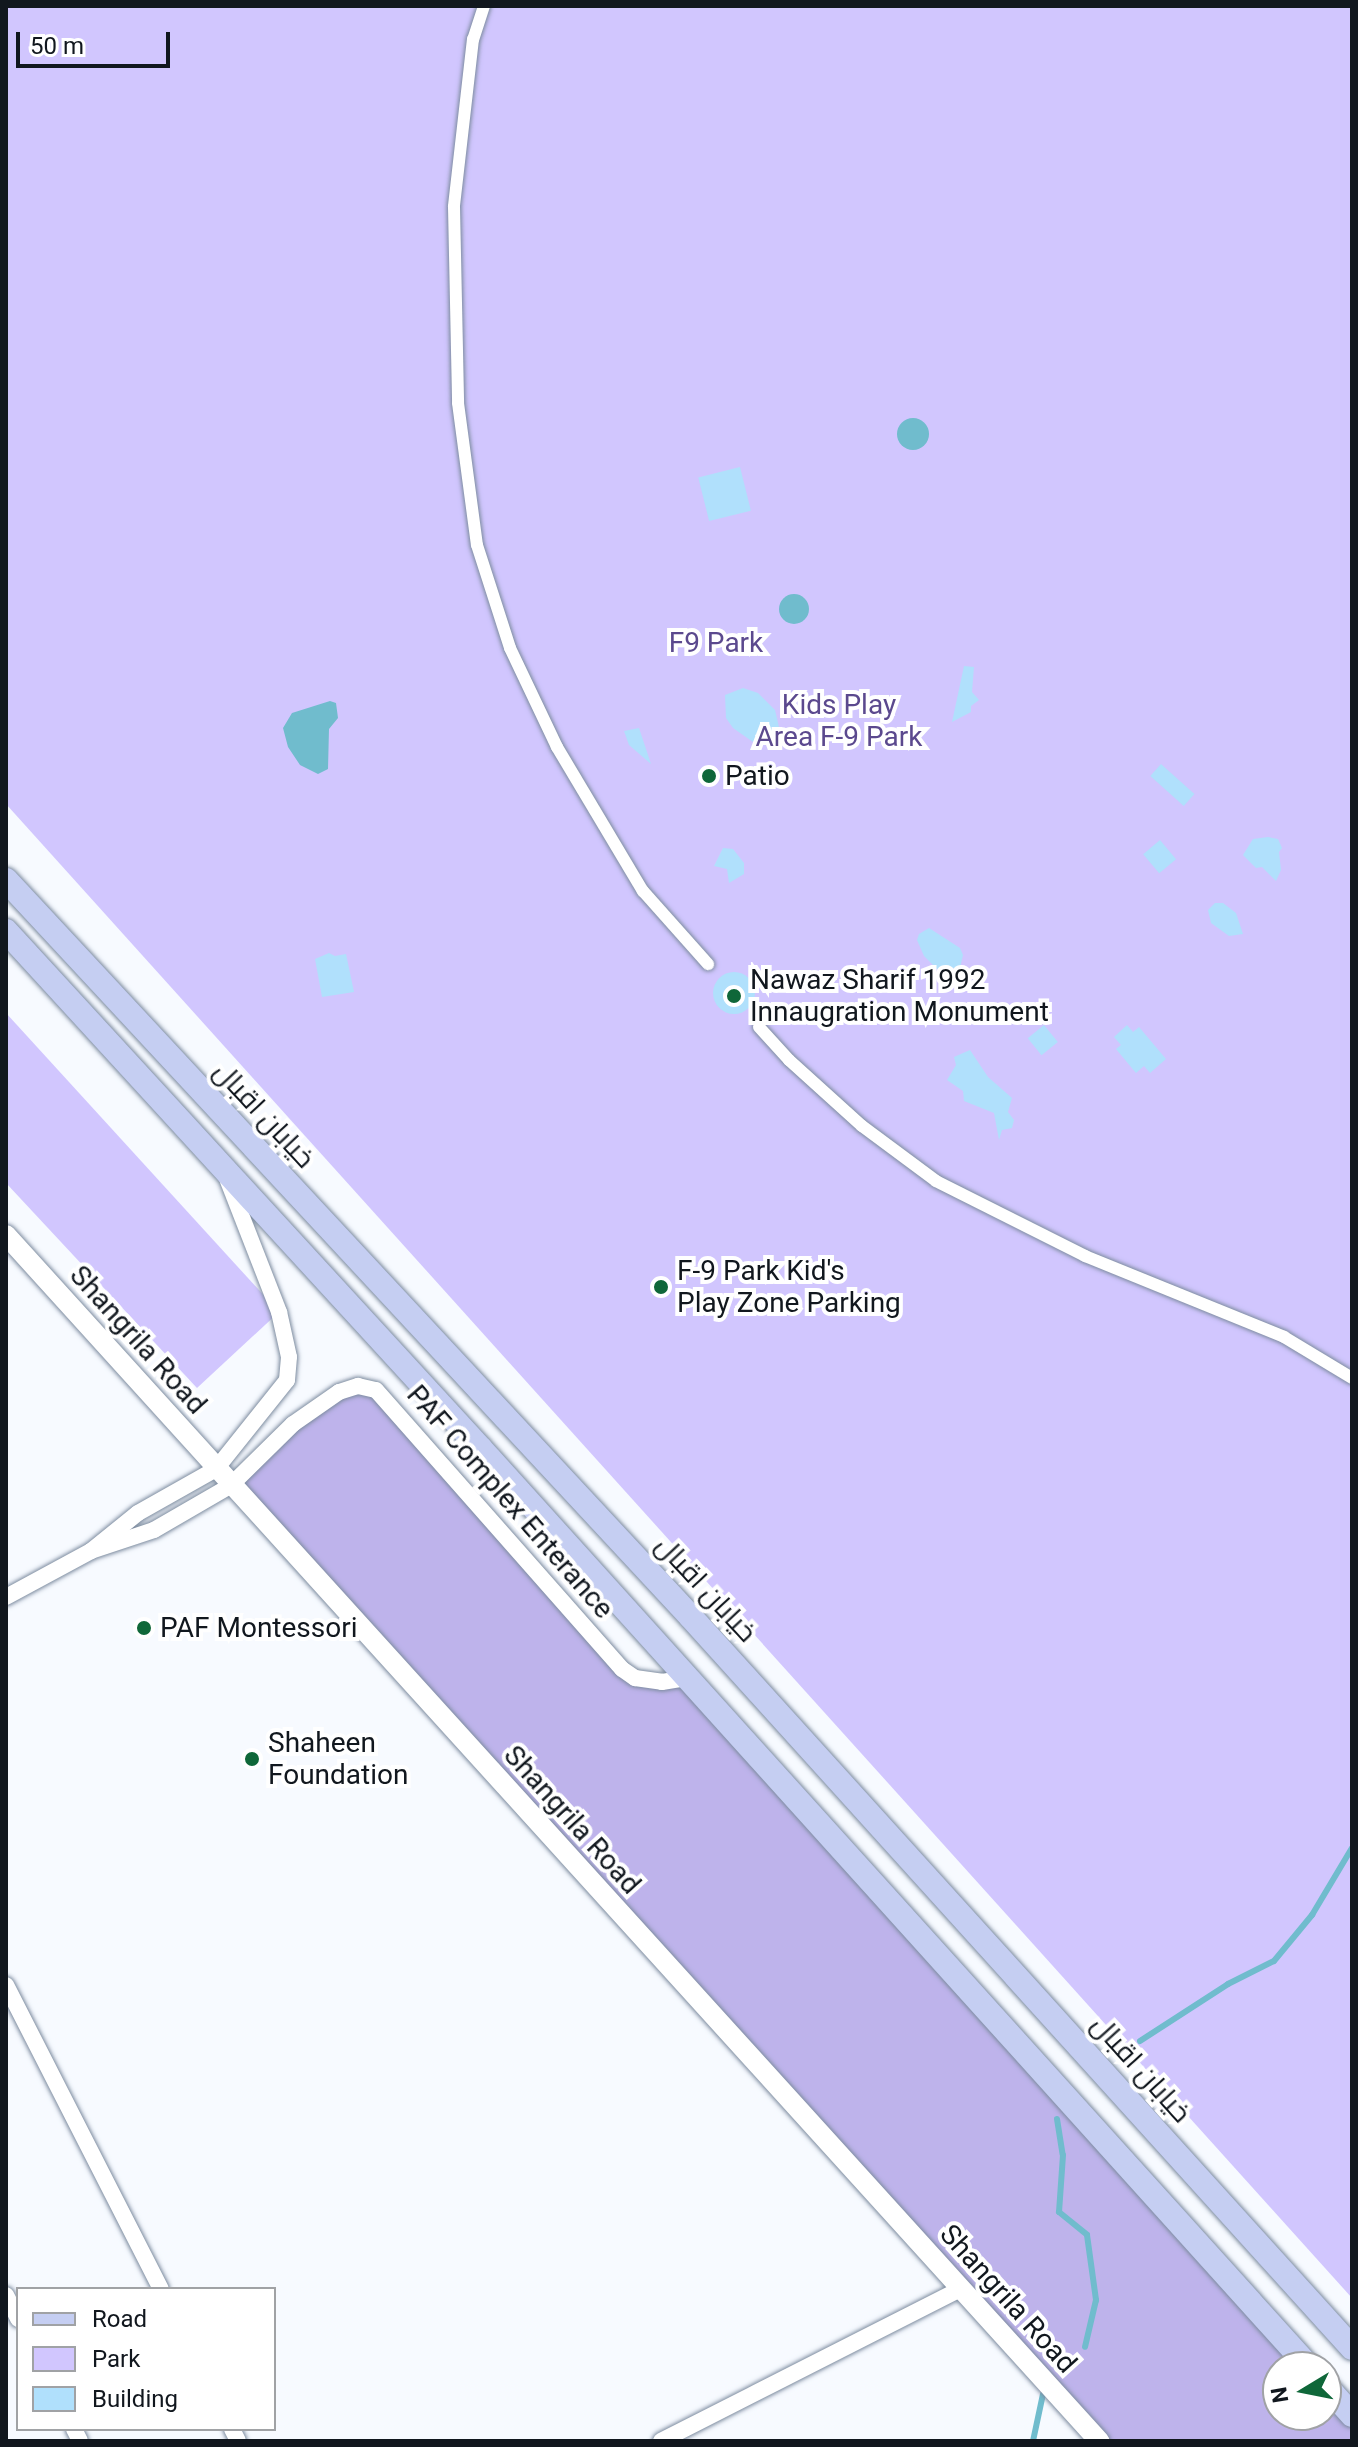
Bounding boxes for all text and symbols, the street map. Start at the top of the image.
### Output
scale bar [20,16,174,66]
text: 50 m [30,32,84,60]
park label: F9 Park [669,626,763,660]
park label: Kids Play Area F-9 Park [756,688,922,754]
place label: Patio [725,759,790,793]
marker: Patio [700,767,718,785]
place label: Nawaz Sharif 1992 Innaugration Monument [750,963,1049,1029]
marker: Nawaz Sharif 1992 Innaugration Monument [725,987,743,1005]
street label: خیابان اقبال [206,1055,322,1175]
place label: F-9 Park Kid's Play Zone Parking [677,1254,901,1320]
street label: Shangrila Road [63,1259,213,1421]
marker: F-9 Park Kid's Play Zone Parking [652,1278,670,1296]
street label: PAF Complex Enterance [400,1379,620,1625]
street label: خیابان اقبال [648,1529,764,1649]
place label: PAF Montessori [160,1611,358,1645]
marker: PAF Montessori [135,1619,153,1637]
place label: Shaheen Foundation [268,1726,408,1792]
street label: Shangrila Road [497,1739,647,1901]
marker: Shaheen Foundation [243,1750,261,1768]
street label: خیابان اقبال [1084,2008,1198,2130]
street label: Shangrila Road [933,2218,1083,2380]
legend [16,2287,276,2431]
text: Road [92,2305,147,2333]
text: Park [92,2345,140,2373]
north arrow [1262,2351,1342,2431]
text: Building [92,2385,178,2413]
text: N [1266,2385,1294,2405]

